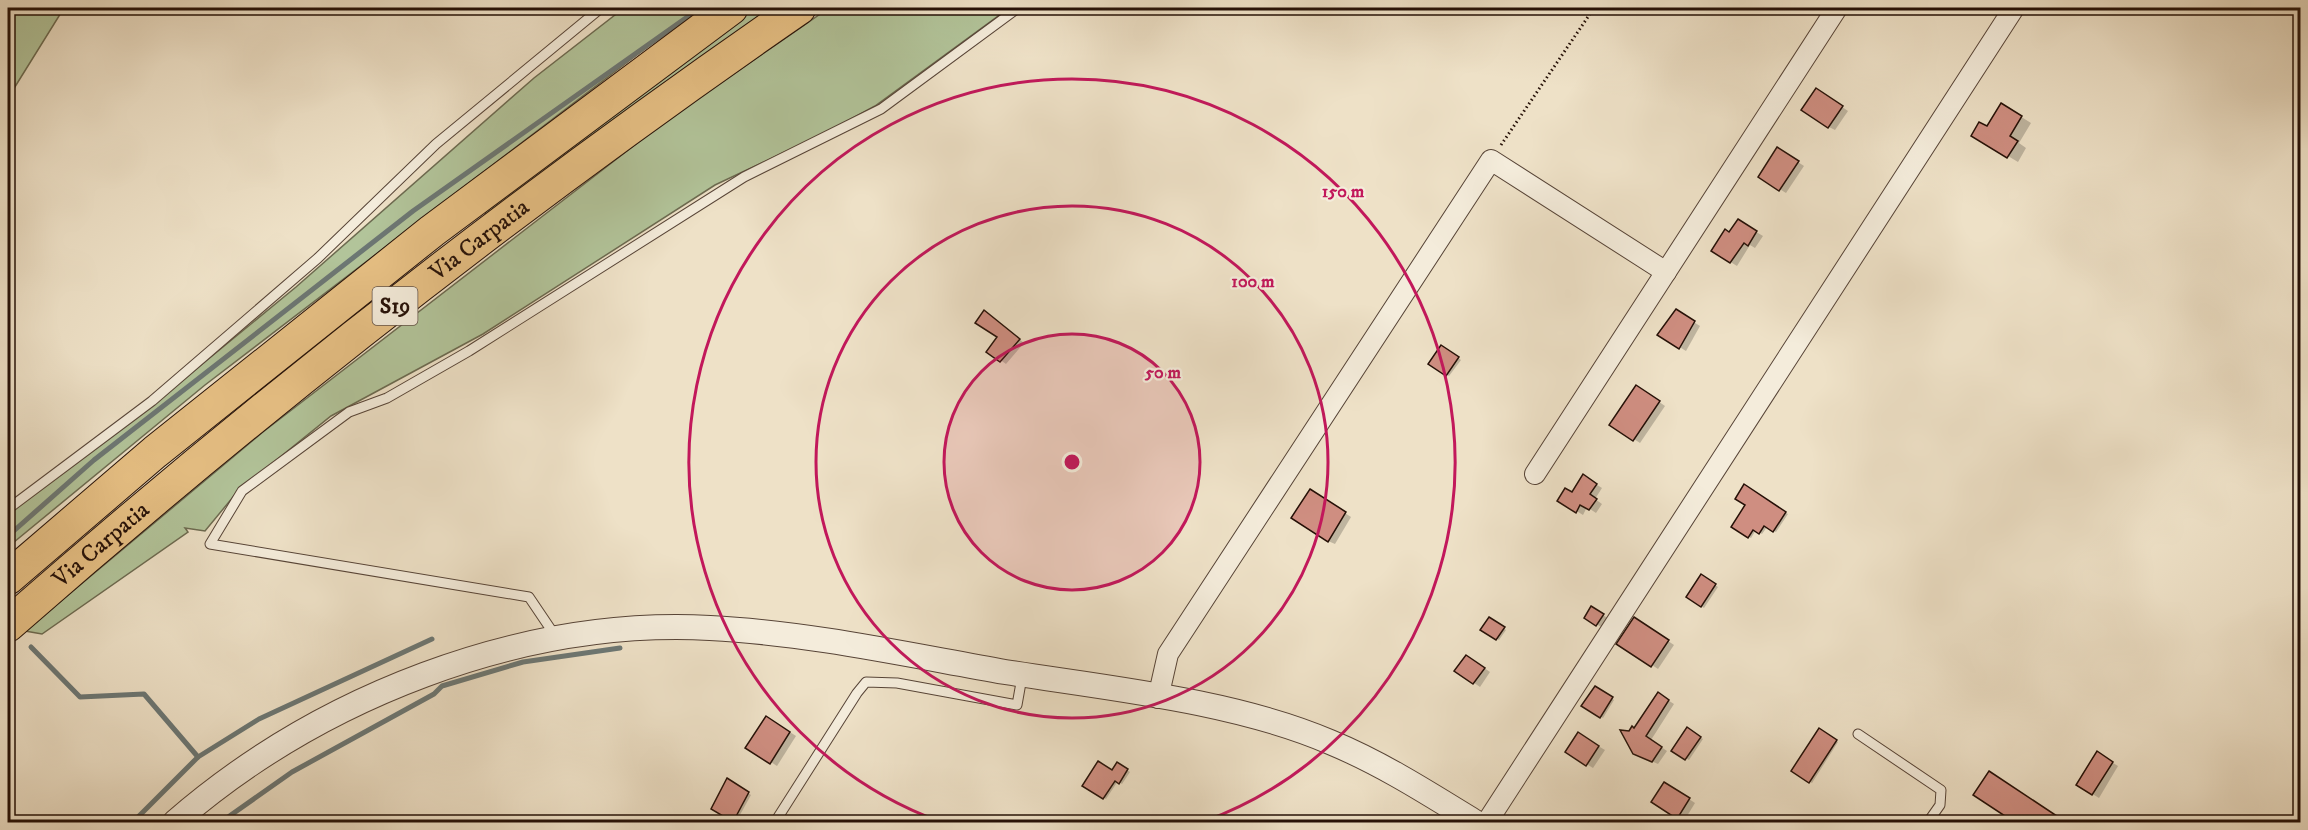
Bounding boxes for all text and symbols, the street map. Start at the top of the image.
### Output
text: 150 m [1322,181,1365,203]
street label: Via Carpatia [423,192,536,288]
text: 100 m [1231,271,1275,293]
road number: S19 [372,287,418,325]
text: 50 m [1144,362,1181,384]
centre of rings [1062,452,1082,472]
street label: Via Carpatia [46,494,156,595]

